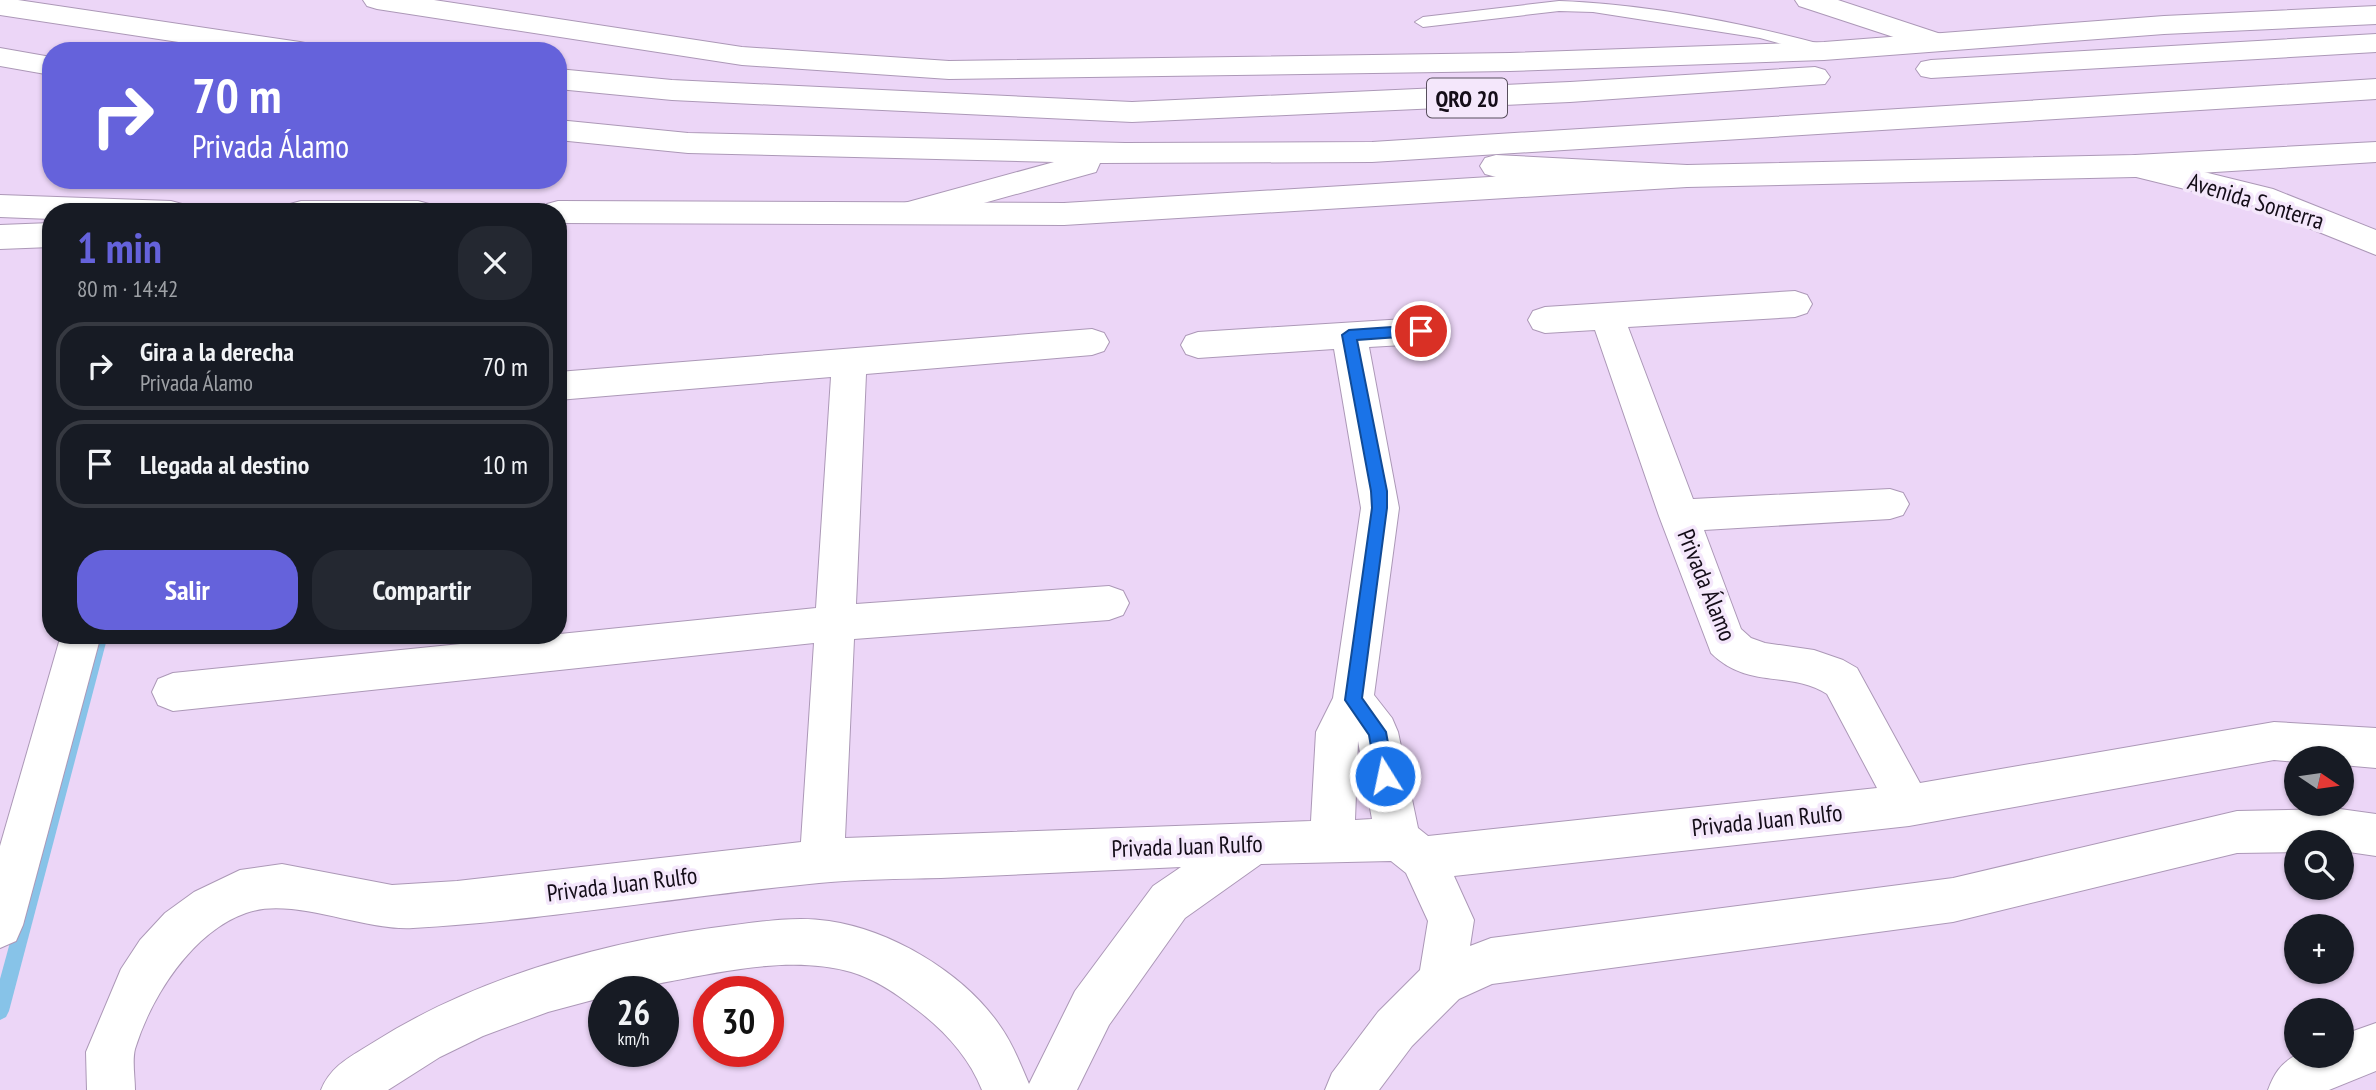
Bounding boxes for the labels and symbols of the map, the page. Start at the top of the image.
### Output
road number: QRO 20 [1427,78,1507,118]
street label: Avenida Sonterra [2184,166,2328,236]
pin [1391,301,1451,361]
street label: Privada Álamo [1671,525,1743,645]
position arrow [1348,739,1422,813]
north arrow [2284,746,2354,816]
street label: Privada Juan Rulfo [1690,797,1844,843]
street label: Privada Juan Rulfo [1111,828,1263,864]
street label: Privada Juan Rulfo [545,859,699,909]
speed limit sign: 30 [693,976,784,1067]

